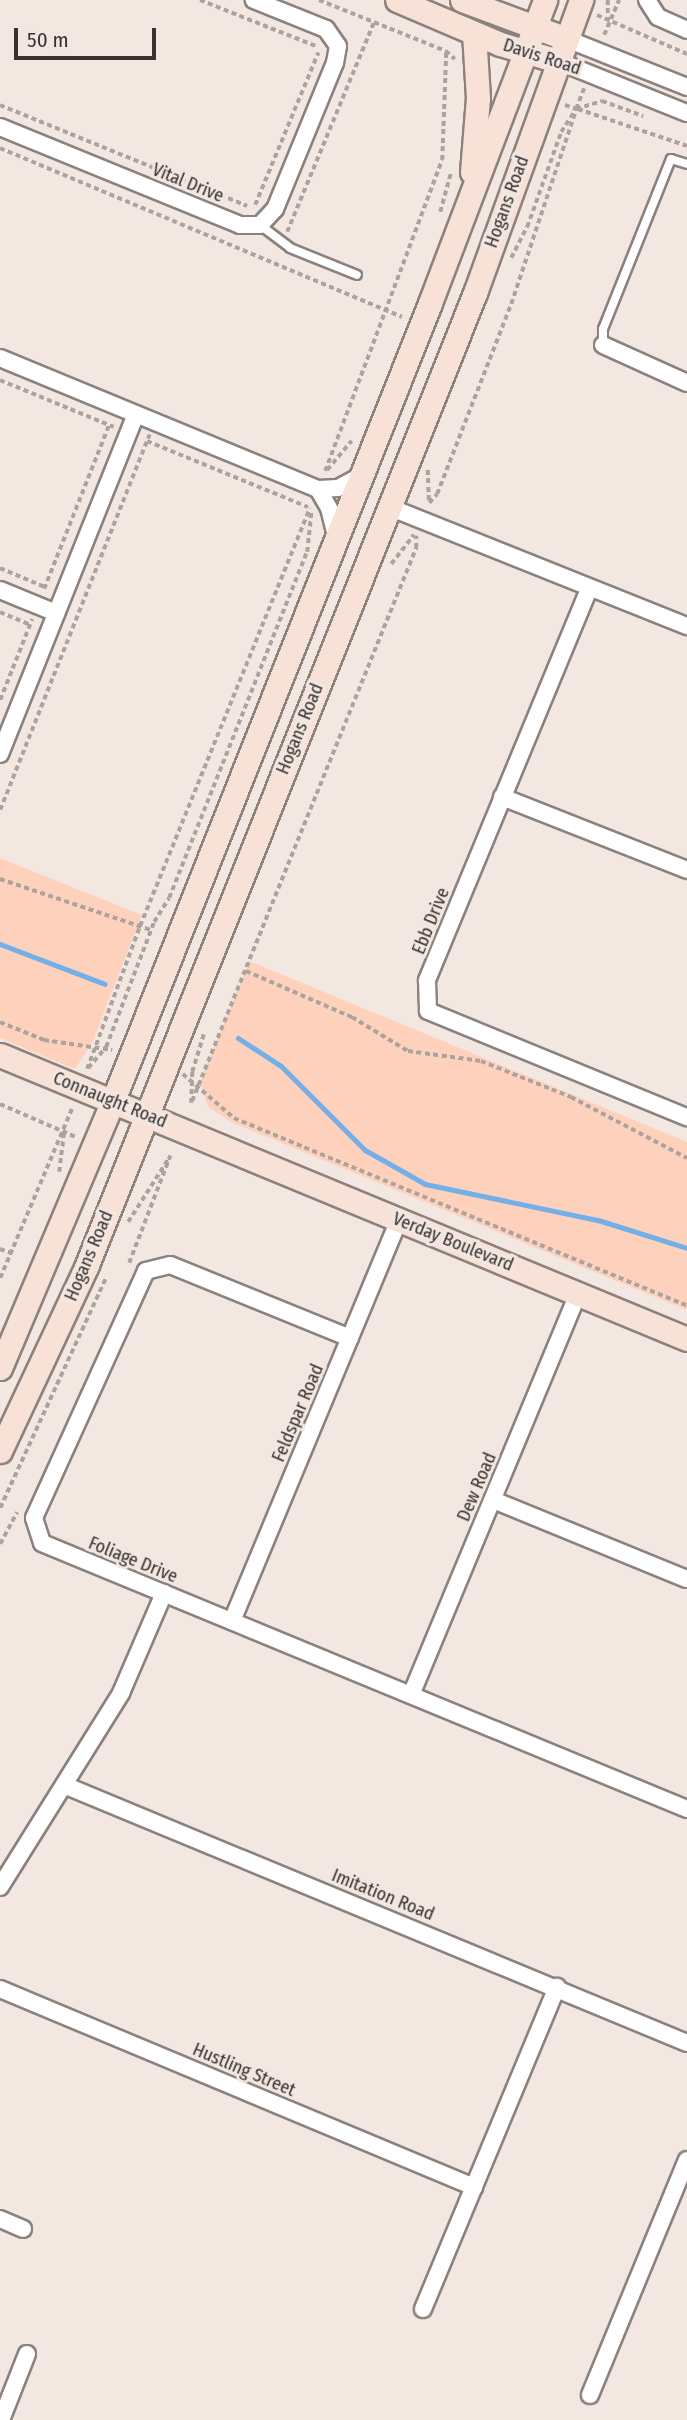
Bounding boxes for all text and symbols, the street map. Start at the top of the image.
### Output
scale bar [18,14,159,58]
text: 50 m [27,27,69,53]
street label: Davis Road [500,34,584,80]
street label: Hogans Road [480,153,534,251]
street label: Vital Drive [149,159,227,207]
street label: Hogans Road [272,680,328,778]
street label: Ebb Drive [408,885,454,957]
street label: Connaught Road [50,1067,170,1133]
street label: Hogans Road [60,1208,118,1304]
street label: Verday Boulevard [390,1208,516,1276]
street label: Feldspar Road [268,1361,328,1465]
street label: Dew Road [453,1449,501,1525]
street label: Foliage Drive [85,1532,181,1588]
street label: Imitation Road [329,1865,437,1925]
street label: Hustling Street [189,2039,299,2101]

